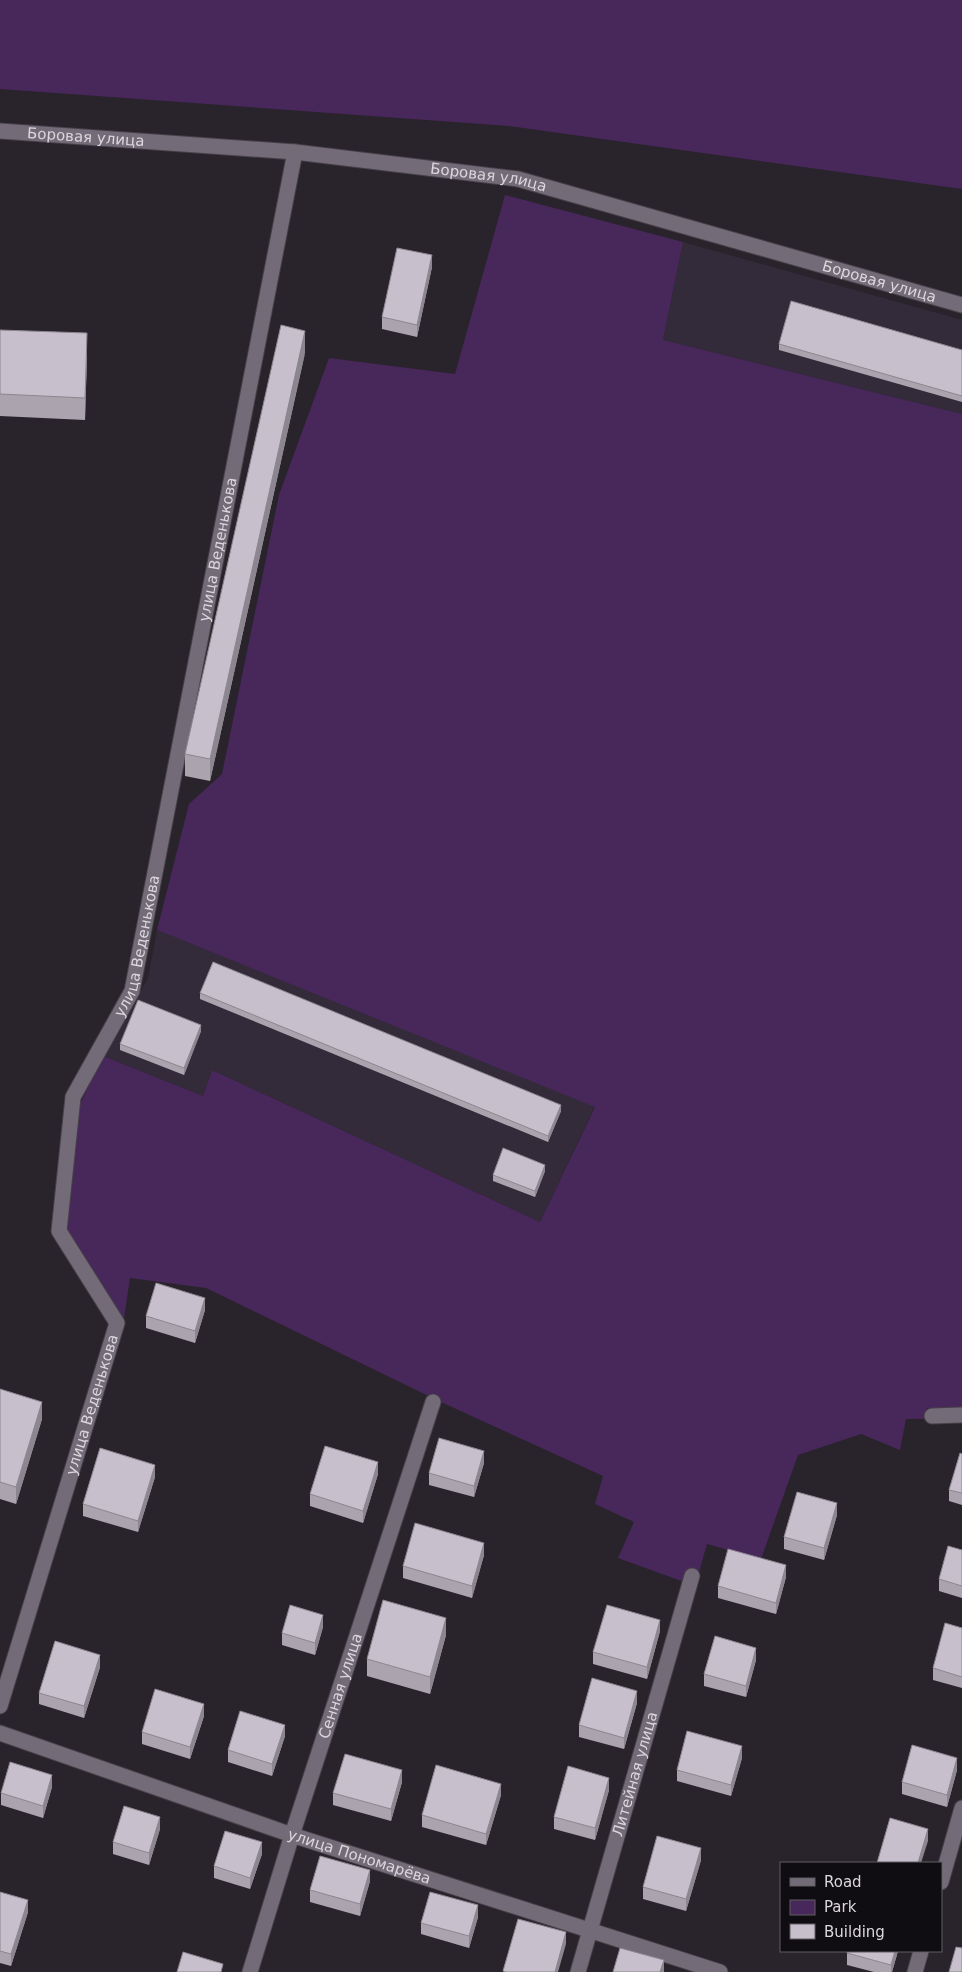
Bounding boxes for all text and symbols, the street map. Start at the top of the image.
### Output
street label: Боровая улица [26,124,145,150]
street label: Боровая улица [429,159,549,196]
street label: Боровая улица [820,257,938,306]
street label: улица Веденькова [195,476,241,623]
street label: улица Веденькова [110,873,163,1020]
street label: улица Веденькова [62,1332,122,1477]
street label: Сенная улица [315,1631,366,1741]
street label: Литейная улица [608,1709,662,1839]
street label: улица Пономарёва [286,1825,433,1888]
legend [780,1862,942,1952]
text: Road [824,1873,862,1891]
text: Park [824,1898,857,1916]
text: Building [824,1923,885,1941]

